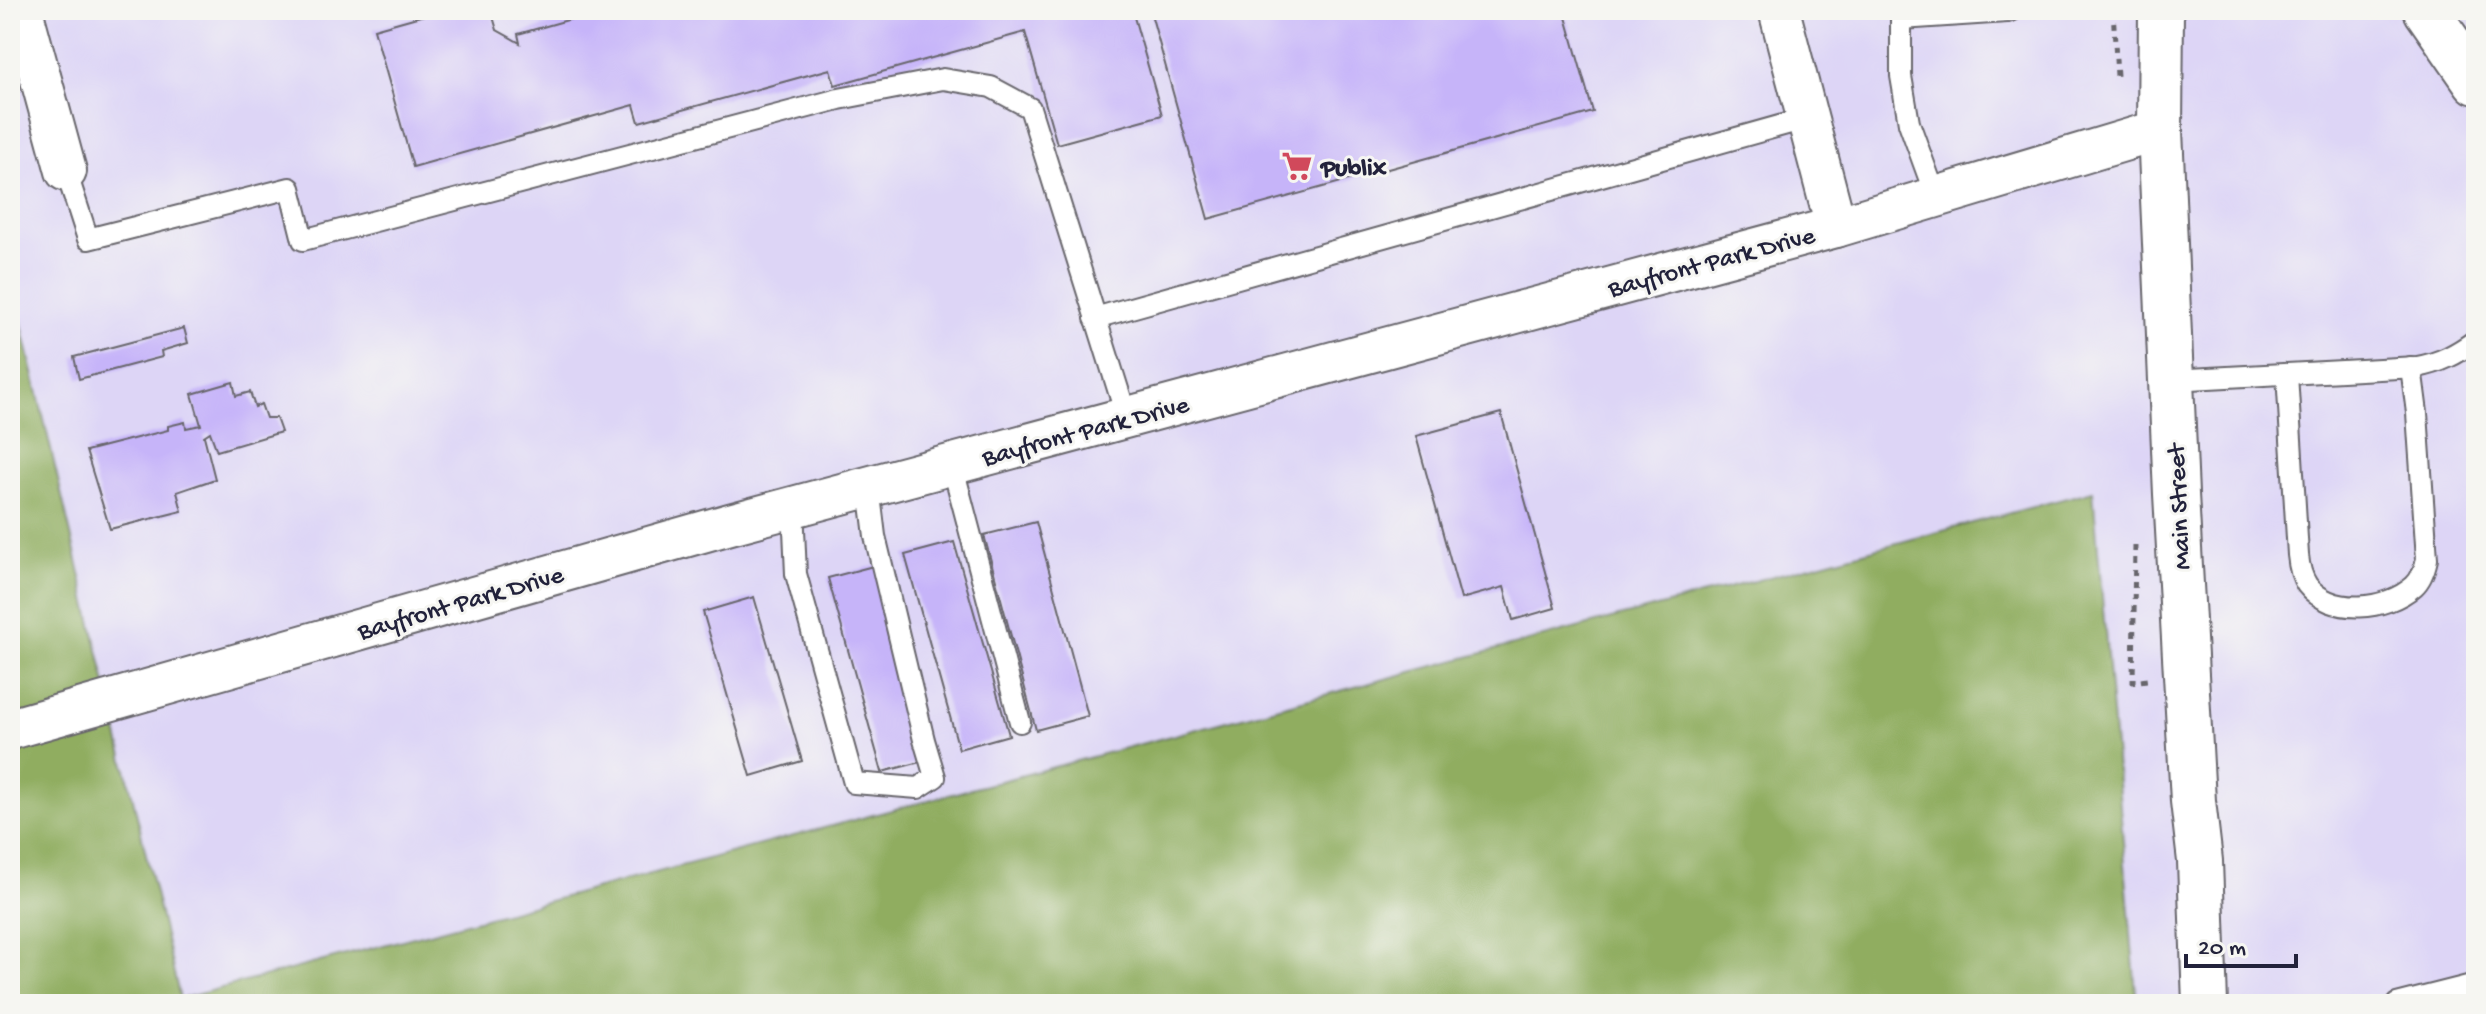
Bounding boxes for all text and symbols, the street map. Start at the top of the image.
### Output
supermarket icon: Publix [1280,149,1314,183]
place label: Publix [1319,155,1387,186]
street label: Bayfront Park Drive [1604,222,1819,307]
street label: Bayfront Park Drive [978,391,1193,476]
street label: Main Street [2163,441,2200,570]
street label: Bayfront Park Drive [354,561,568,650]
scale bar [2186,918,2296,968]
text: 20 m [2198,935,2246,964]

